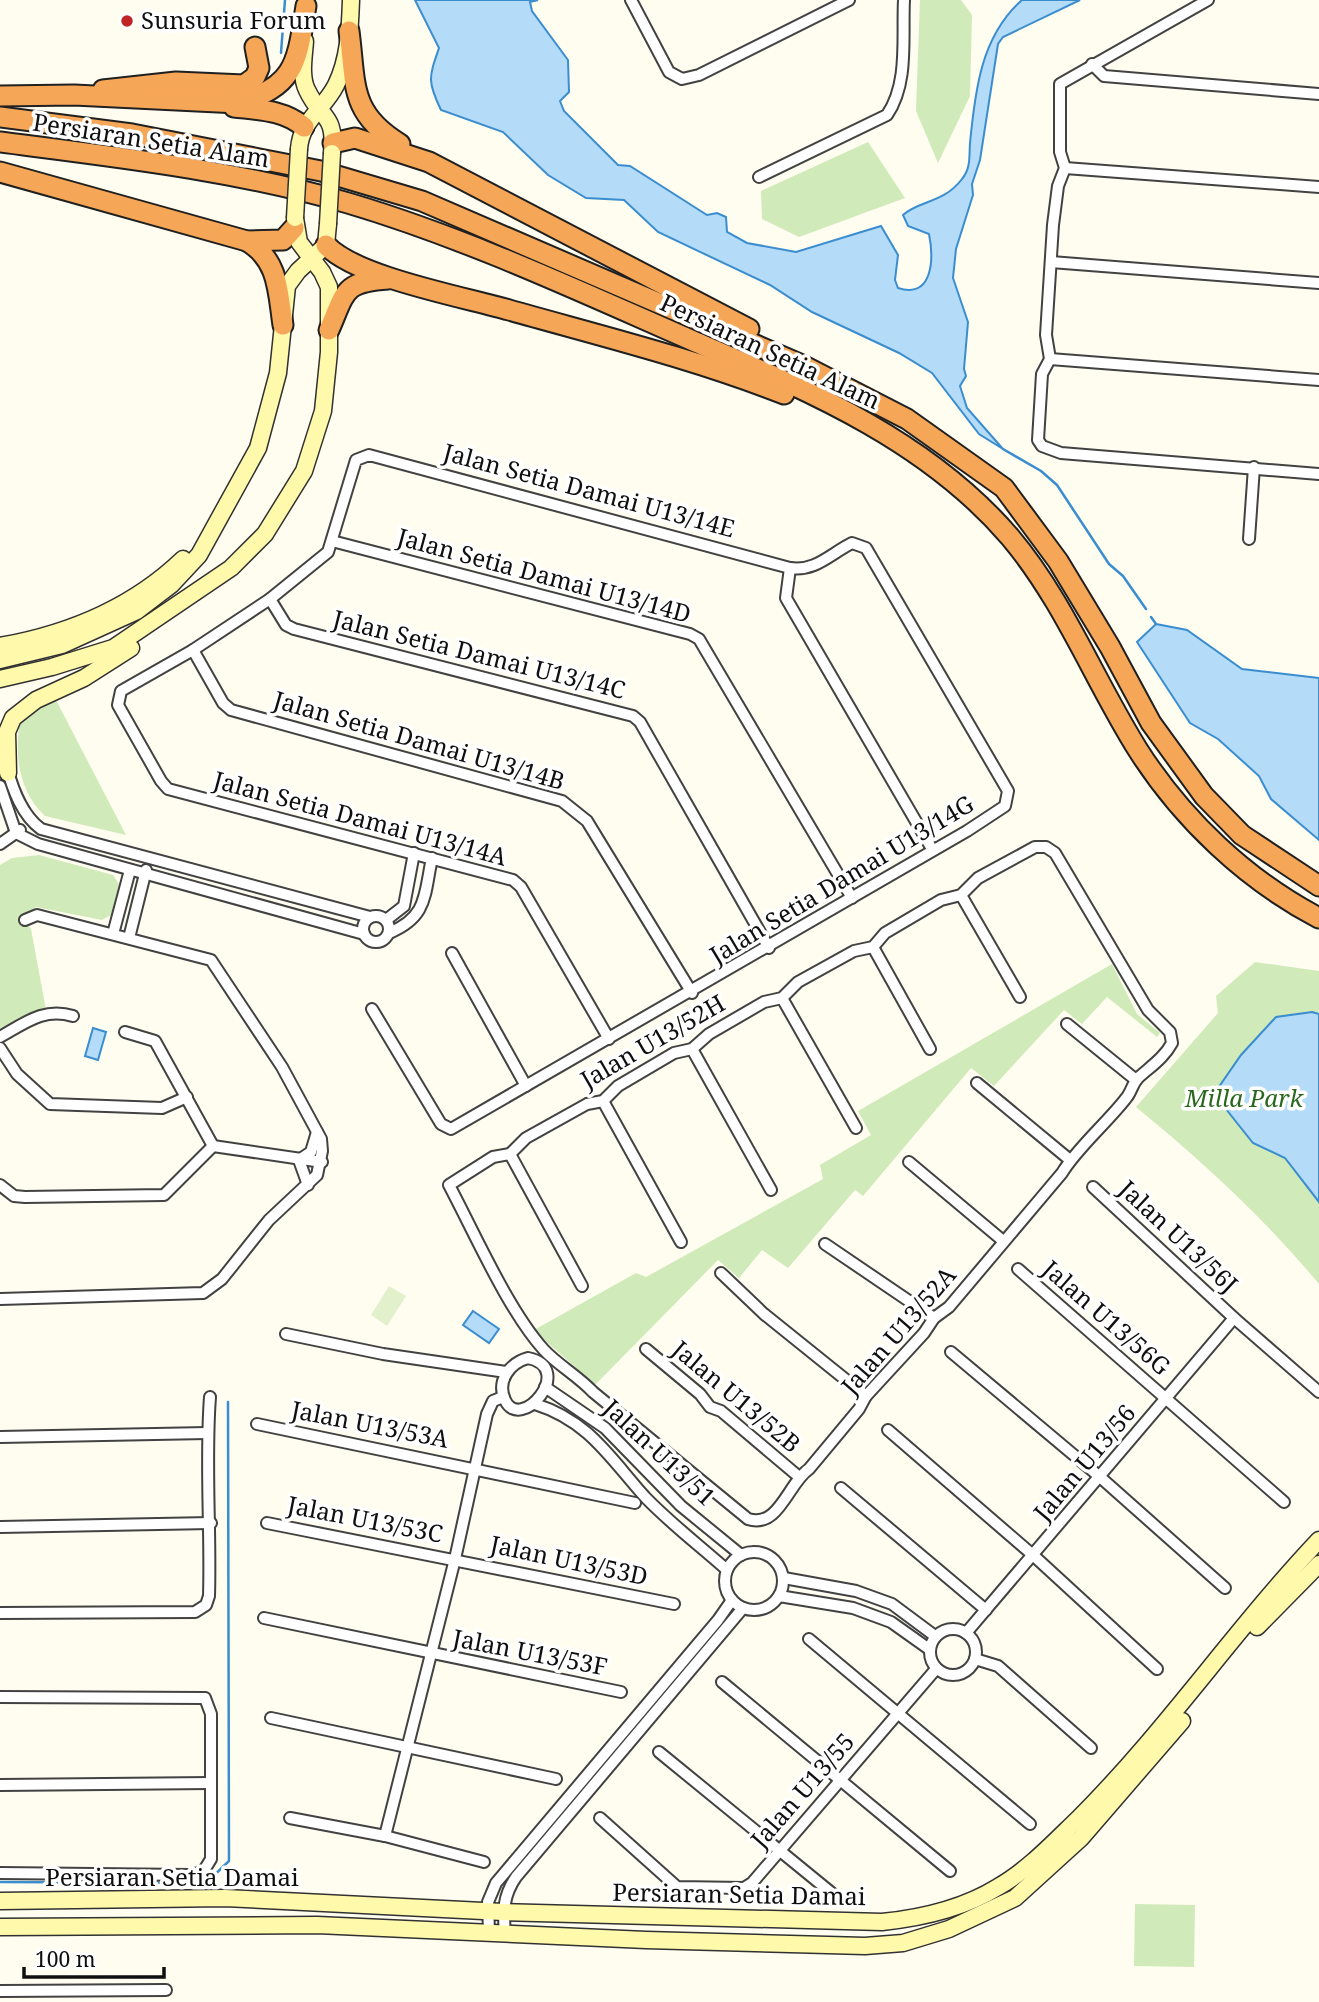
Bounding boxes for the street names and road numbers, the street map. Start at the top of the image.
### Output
street label: Persiaran Setia Alam [31,105,272,175]
street label: Persiaran Setia Alam [655,285,886,416]
street label: Jalan Setia Damai U13/14E [439,434,739,544]
street label: Jalan Setia Damai U13/14D [393,519,695,630]
street label: Jalan Setia Damai U13/14C [329,601,629,706]
street label: Jalan Setia Damai U13/14B [269,682,569,797]
street label: Jalan Setia Damai U13/14A [209,762,511,873]
street label: Jalan Setia Damai U13/14G [702,787,979,971]
street label: Jalan U13/52H [573,986,730,1096]
street label: Jalan U13/56J [1112,1172,1246,1299]
street label: Jalan U13/56G [1035,1251,1178,1382]
street label: Jalan U13/52A [832,1259,963,1402]
street label: Jalan U13/52B [665,1332,808,1459]
street label: Jalan U13/51 [596,1391,723,1513]
street label: Jalan U13/53A [288,1392,452,1455]
street label: Jalan U13/56 [1025,1397,1142,1528]
street label: Jalan U13/53C [284,1487,446,1550]
street label: Jalan U13/53D [487,1527,651,1592]
street label: Jalan U13/53F [449,1620,610,1683]
street label: Jalan U13/55 [742,1725,861,1855]
street label: Persiaran Setia Damai [45,1860,299,1893]
street label: Persiaran Setia Damai [612,1875,866,1912]

